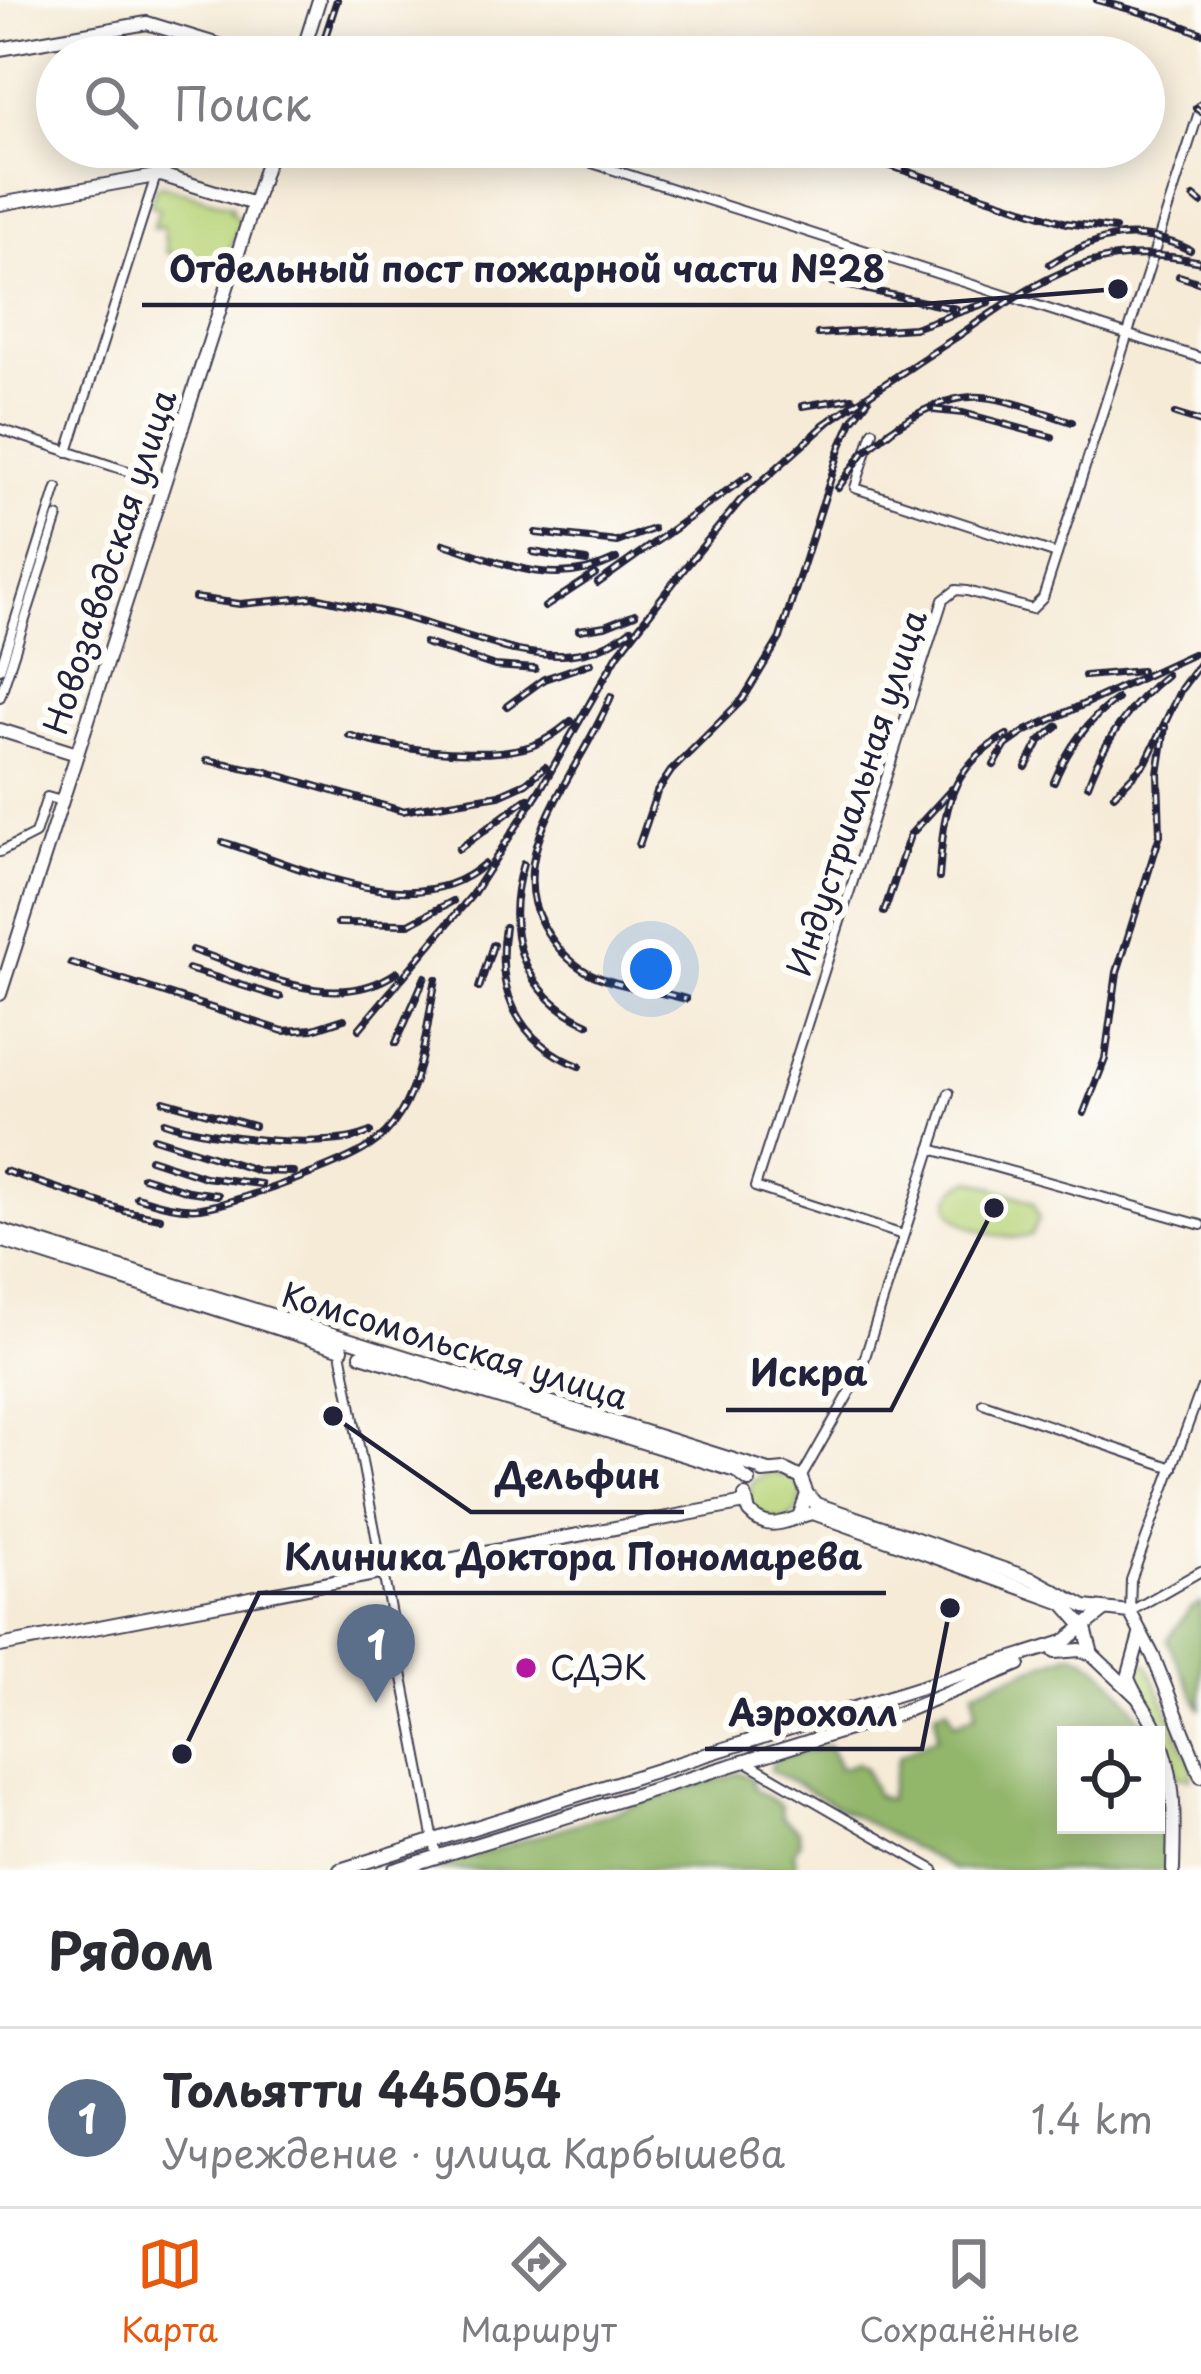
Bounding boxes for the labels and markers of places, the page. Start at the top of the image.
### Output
callout: Отдельный пост пожарной части №28 [142,233,911,305]
callout: Искра [726,1338,891,1410]
callout: Дельфин [471,1440,684,1512]
callout: Клиника Доктора Пономарева [259,1521,886,1593]
pin: 1 [337,1604,415,1703]
place label: СДЭК [550,1641,647,1691]
marker: СДЭК [513,1655,539,1681]
callout: Аэрохолл [705,1677,922,1749]

